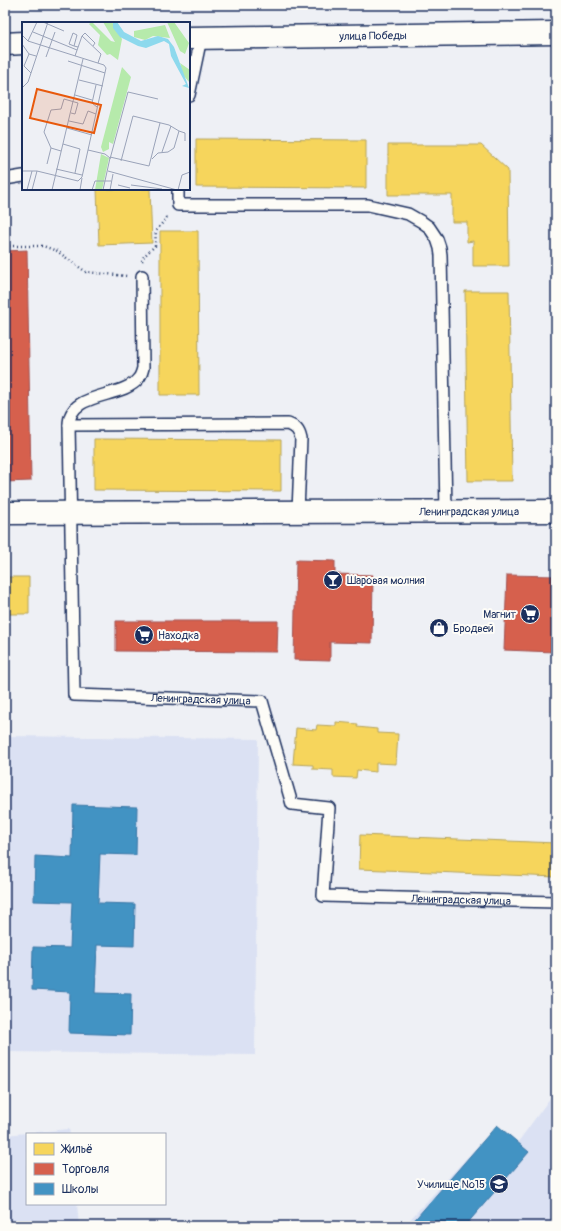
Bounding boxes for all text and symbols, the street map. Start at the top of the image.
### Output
inset map [22,22,190,190]
street label: улица Победы [338,29,407,42]
street label: Ленинградская улица [418,505,519,518]
bar icon: Шаровая молния [322,569,344,591]
place label: Шаровая молния [347,574,425,587]
supermarket icon: Магнит [519,603,541,625]
place label: Магнит [483,608,516,621]
shop icon: Бродвей [428,617,450,639]
place label: Бродвей [453,622,493,635]
supermarket icon: Находка [133,624,155,646]
place label: Находка [158,629,199,642]
street label: Ленинградская улица [150,691,251,707]
street label: Ленинградская улица [410,892,511,907]
legend [26,1133,166,1205]
text: Жильё [60,1142,93,1157]
text: Торговля [62,1162,110,1177]
school or university icon: Училище №15 [488,1173,510,1195]
place label: Училище №15 [417,1178,485,1191]
text: Школы [62,1182,99,1197]

